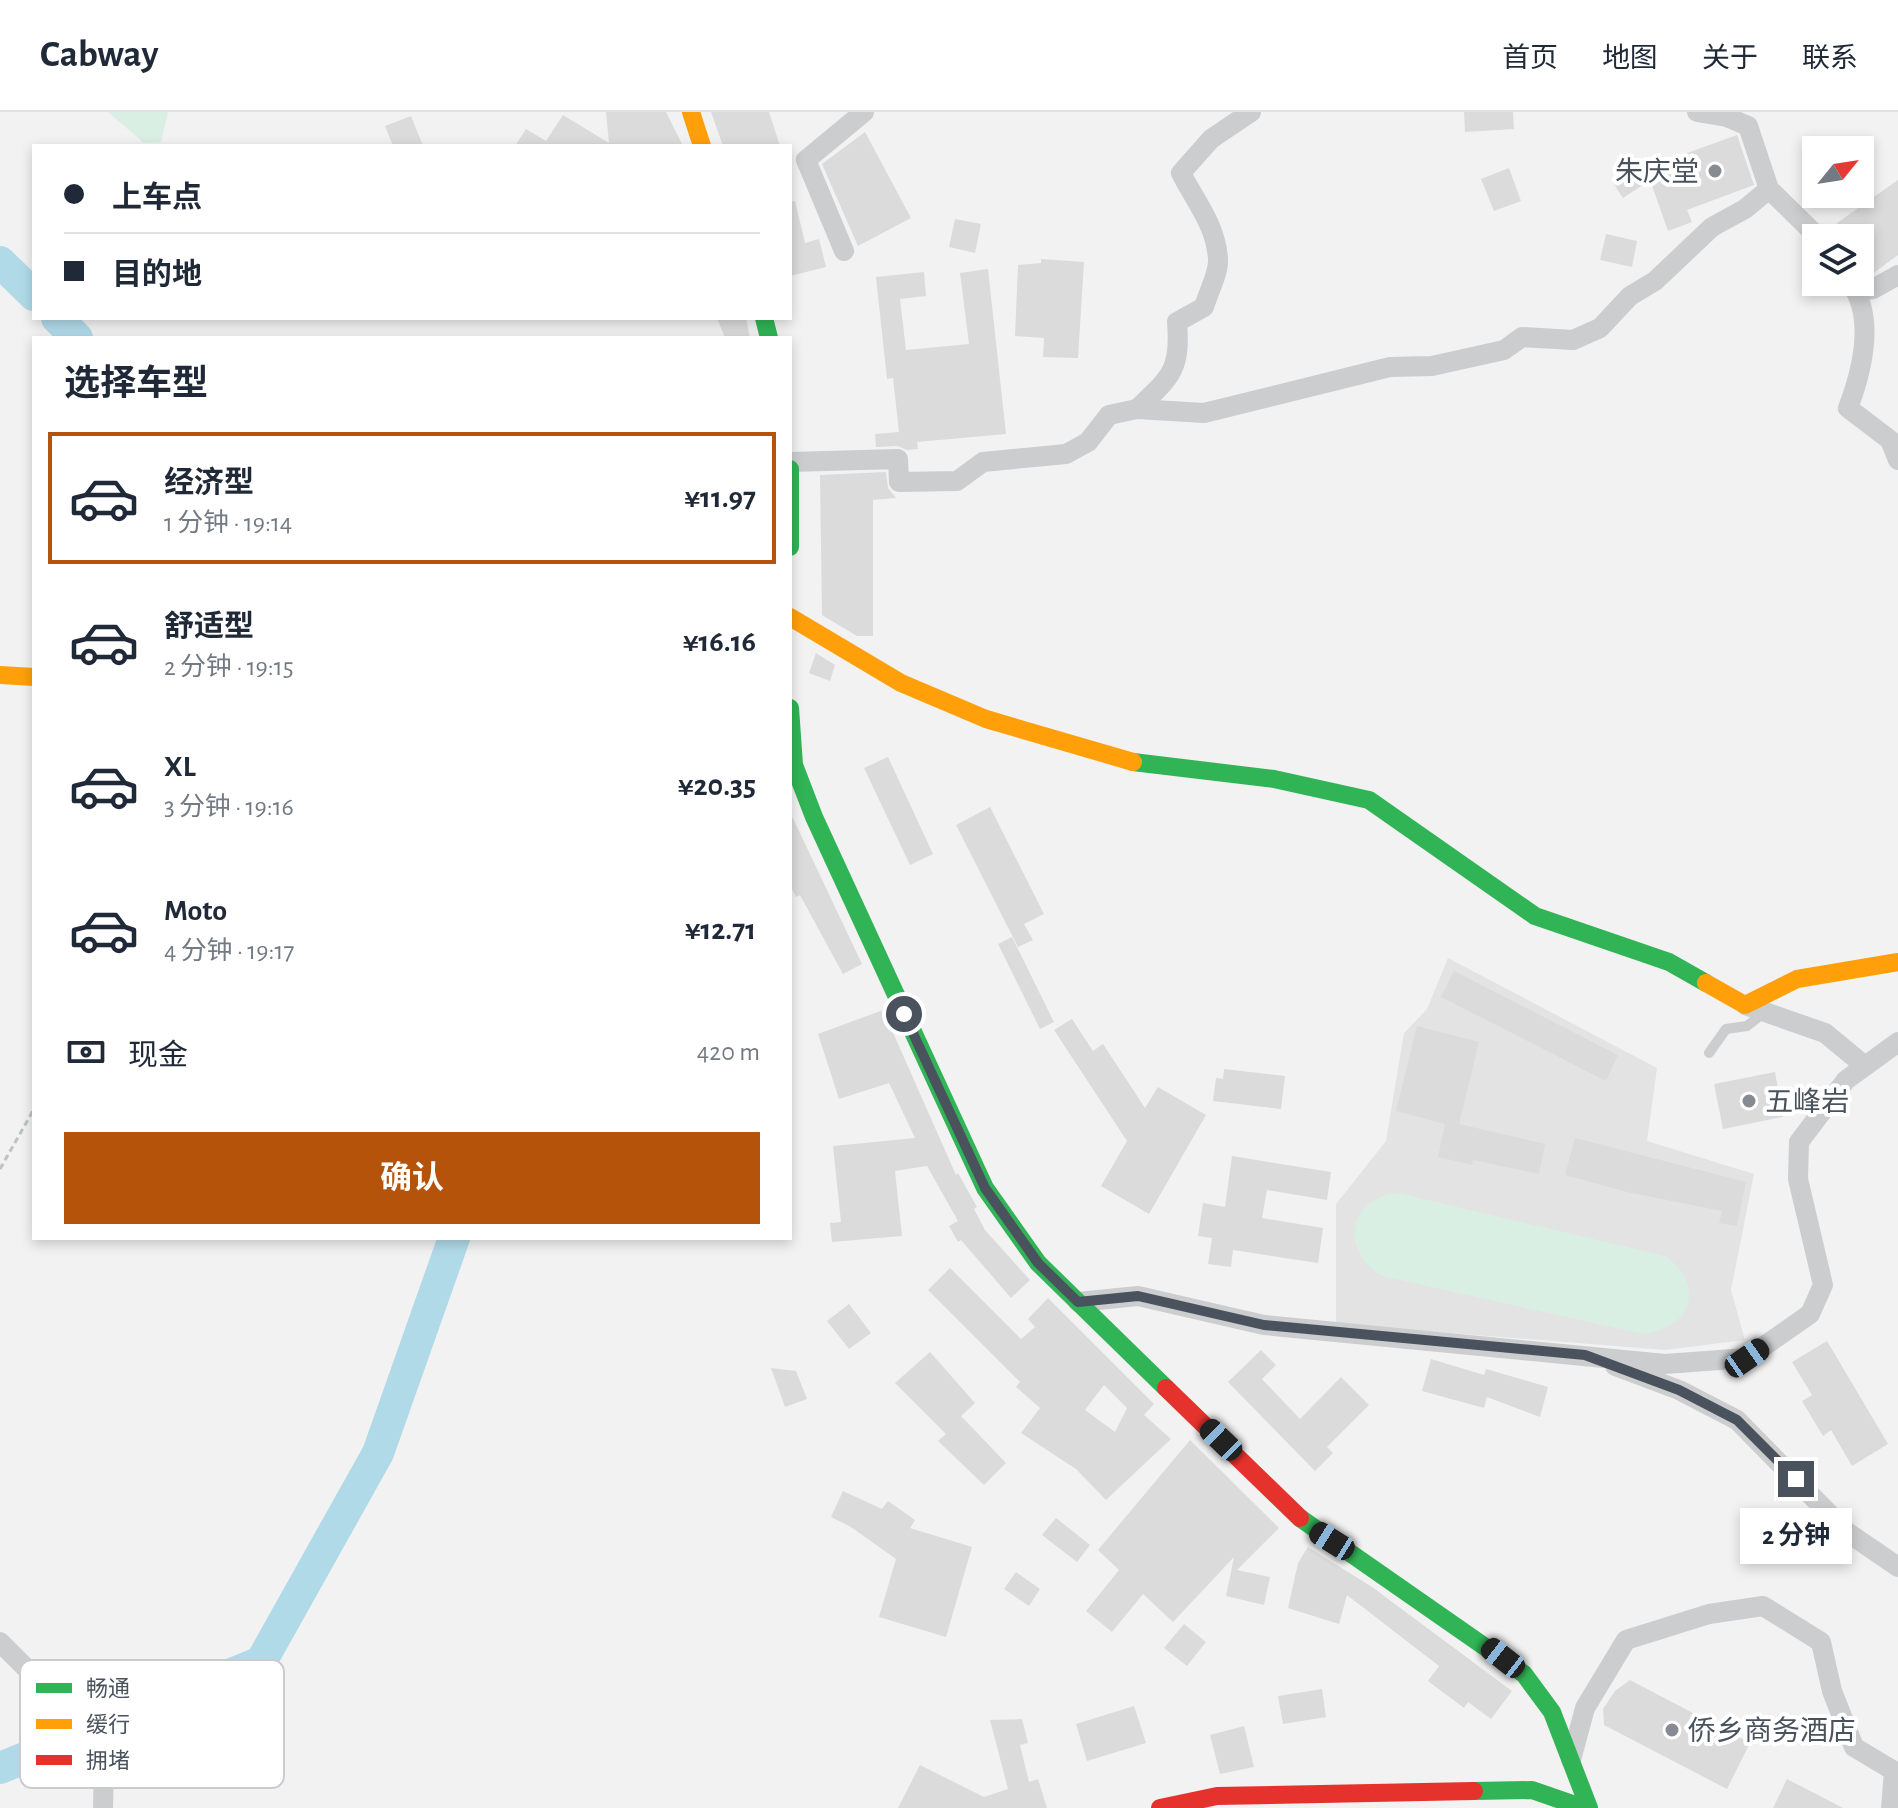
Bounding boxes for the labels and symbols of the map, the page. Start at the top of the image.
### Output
north arrow [1802,136,1874,208]
place label: 朱庆堂 [1615,157,1699,187]
marker: 朱庆堂 [1706,162,1724,180]
route start [886,996,922,1032]
place label: 五峰岩 [1765,1087,1849,1117]
marker: 五峰岩 [1740,1092,1758,1110]
car [1720,1334,1774,1382]
car [1195,1415,1247,1465]
route end [1778,1461,1814,1497]
callout: 2 分钟 [1740,1507,1852,1563]
car [1305,1518,1359,1564]
car [1477,1634,1529,1682]
legend [20,1660,284,1788]
text: 畅通 [86,1677,130,1700]
text: 缓行 [86,1713,130,1736]
place label: 侨乡商务酒店 [1688,1716,1856,1746]
marker: 侨乡商务酒店 [1663,1721,1681,1739]
text: 拥堵 [86,1749,130,1772]

